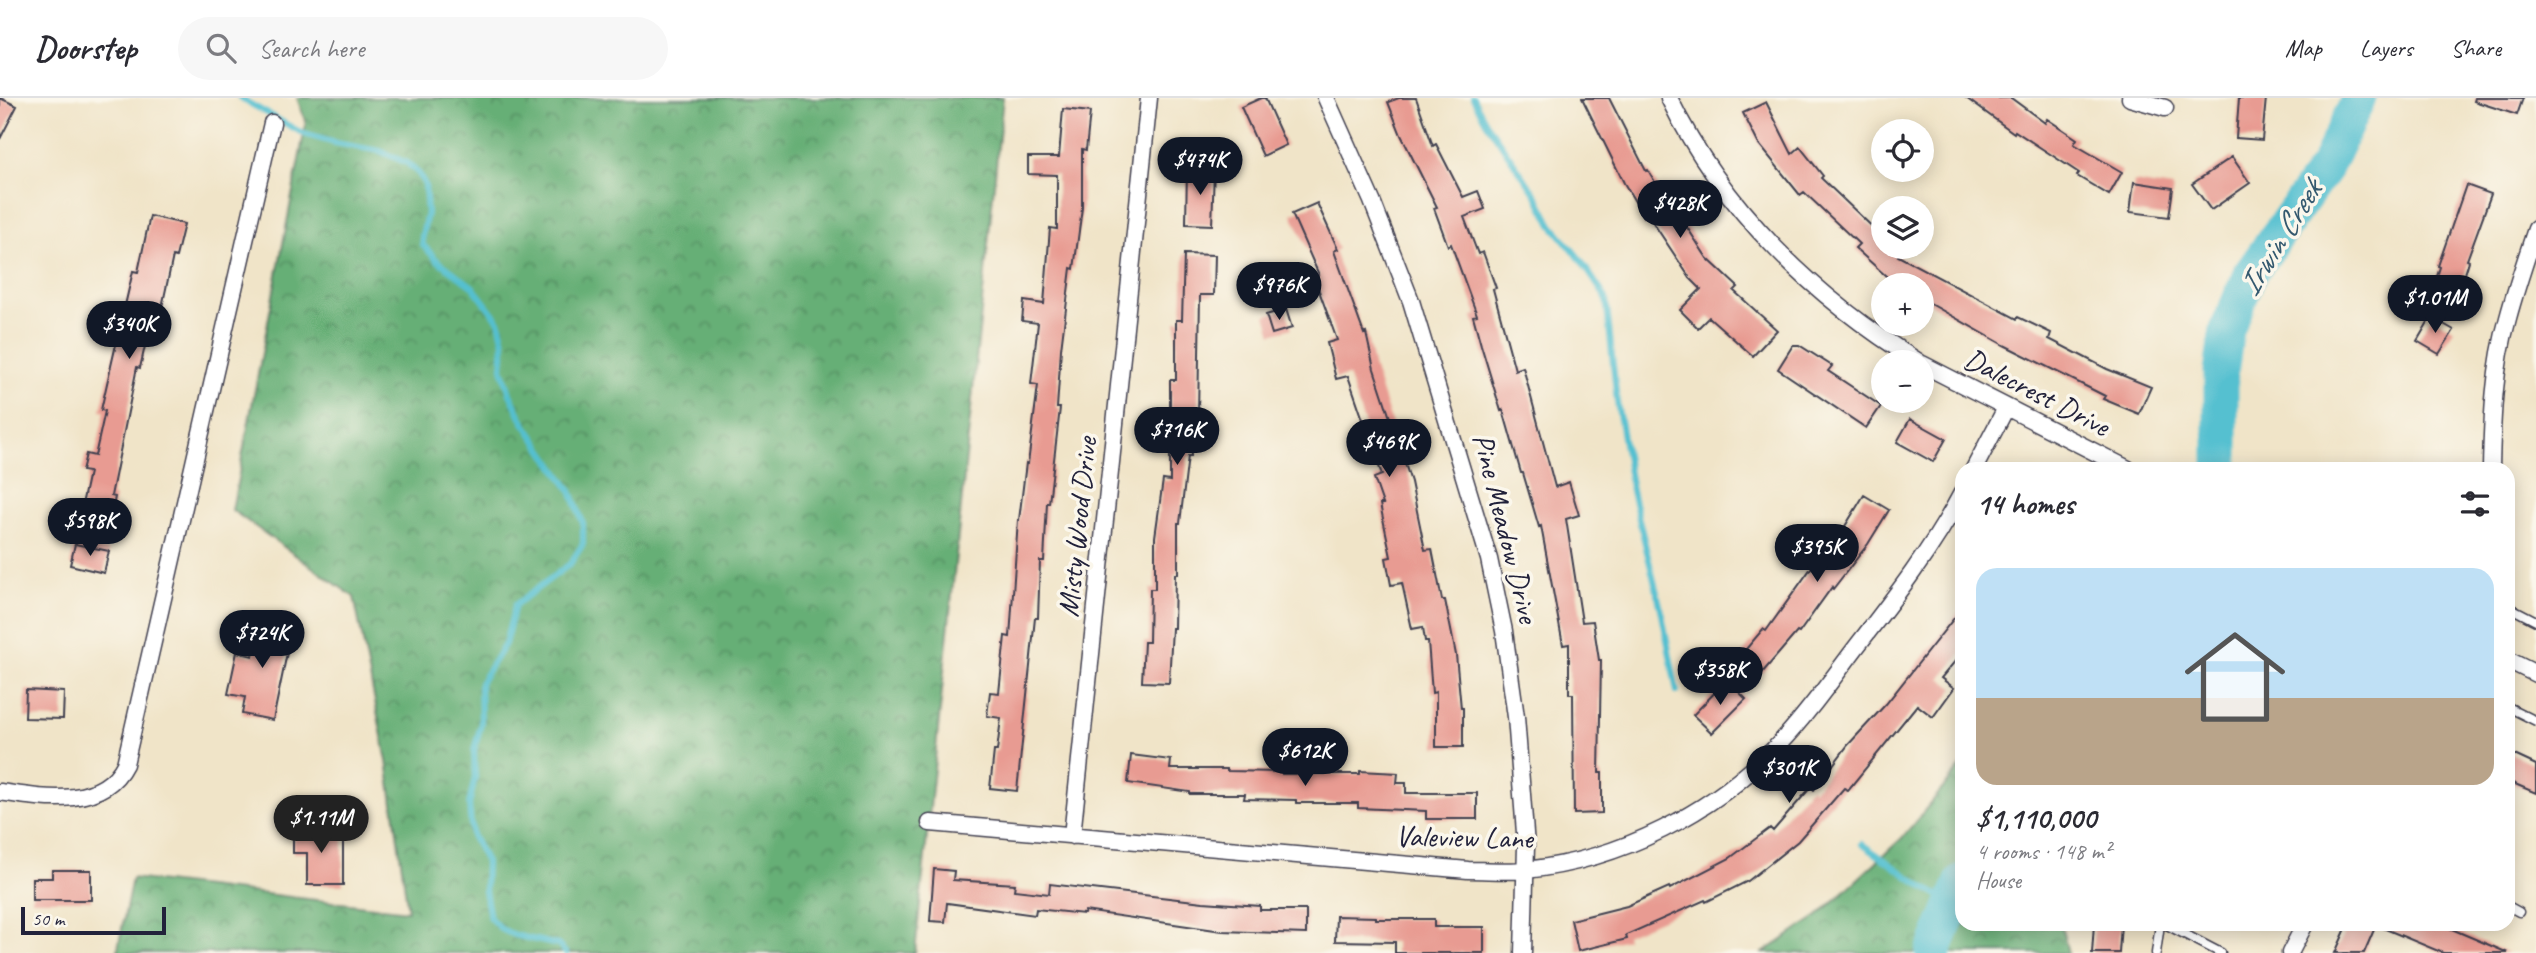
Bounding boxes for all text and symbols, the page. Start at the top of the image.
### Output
search box [178,17,668,80]
text: Doorstep [35,27,136,69]
icon: search [202,29,240,67]
text: Search here [258,32,364,65]
text: Map [2285,33,2322,63]
text: Layers [2360,33,2413,63]
text: Share [2451,33,2501,63]
map controls [1871,119,1934,413]
button: locate [1871,119,1934,182]
pin: $474K [1151,138,1249,197]
text: $474K [1174,145,1227,174]
water label: Irwin Creek [2229,168,2334,303]
pin: $428K [1631,180,1729,240]
text: $428K [1653,188,1707,217]
button: layers [1871,196,1934,259]
pin: $976K [1230,262,1328,322]
text: $976K [1252,270,1306,299]
button: + [1871,273,1934,336]
pin: $1.01M [2378,275,2492,335]
text: $1.01M [2404,283,2466,312]
pin: $340K [80,302,178,361]
text: $340K [102,309,156,338]
street label: Dalecrest Drive [1958,339,2118,446]
button: − [1871,350,1934,413]
pin: $716K [1128,408,1226,467]
text: $716K [1150,415,1204,444]
pin: $469K [1340,420,1438,479]
text: $469K [1362,427,1416,456]
street label: Pine Meadow Drive [1464,429,1548,629]
street label: Misty Wood Drive [1049,433,1106,619]
text: 14 homes [1976,485,2074,523]
icon: filters [2456,485,2494,523]
pin: $598K [41,498,139,558]
text: $598K [64,506,116,535]
pin: $395K [1768,524,1866,584]
text: $395K [1791,532,1843,561]
pin: $724K [213,610,311,670]
icon: home [2172,614,2298,740]
text: $724K [236,618,289,647]
pin: $358K [1671,648,1769,707]
text: $358K [1694,655,1746,684]
pin: $612K [1256,728,1354,788]
text: $612K [1278,736,1332,765]
pin: $301K [1740,746,1838,805]
text: $301K [1762,753,1816,782]
pin: $1.11M [264,796,378,855]
text: $1,110,000 [1976,799,2096,837]
text: $1.11M [290,803,352,832]
street label: Valeview Lane [1395,817,1535,857]
text: 4 rooms · 148 m² [1976,837,2111,866]
text: House [1976,866,2021,895]
scale bar [21,904,166,936]
text: 50 m [32,907,64,931]

